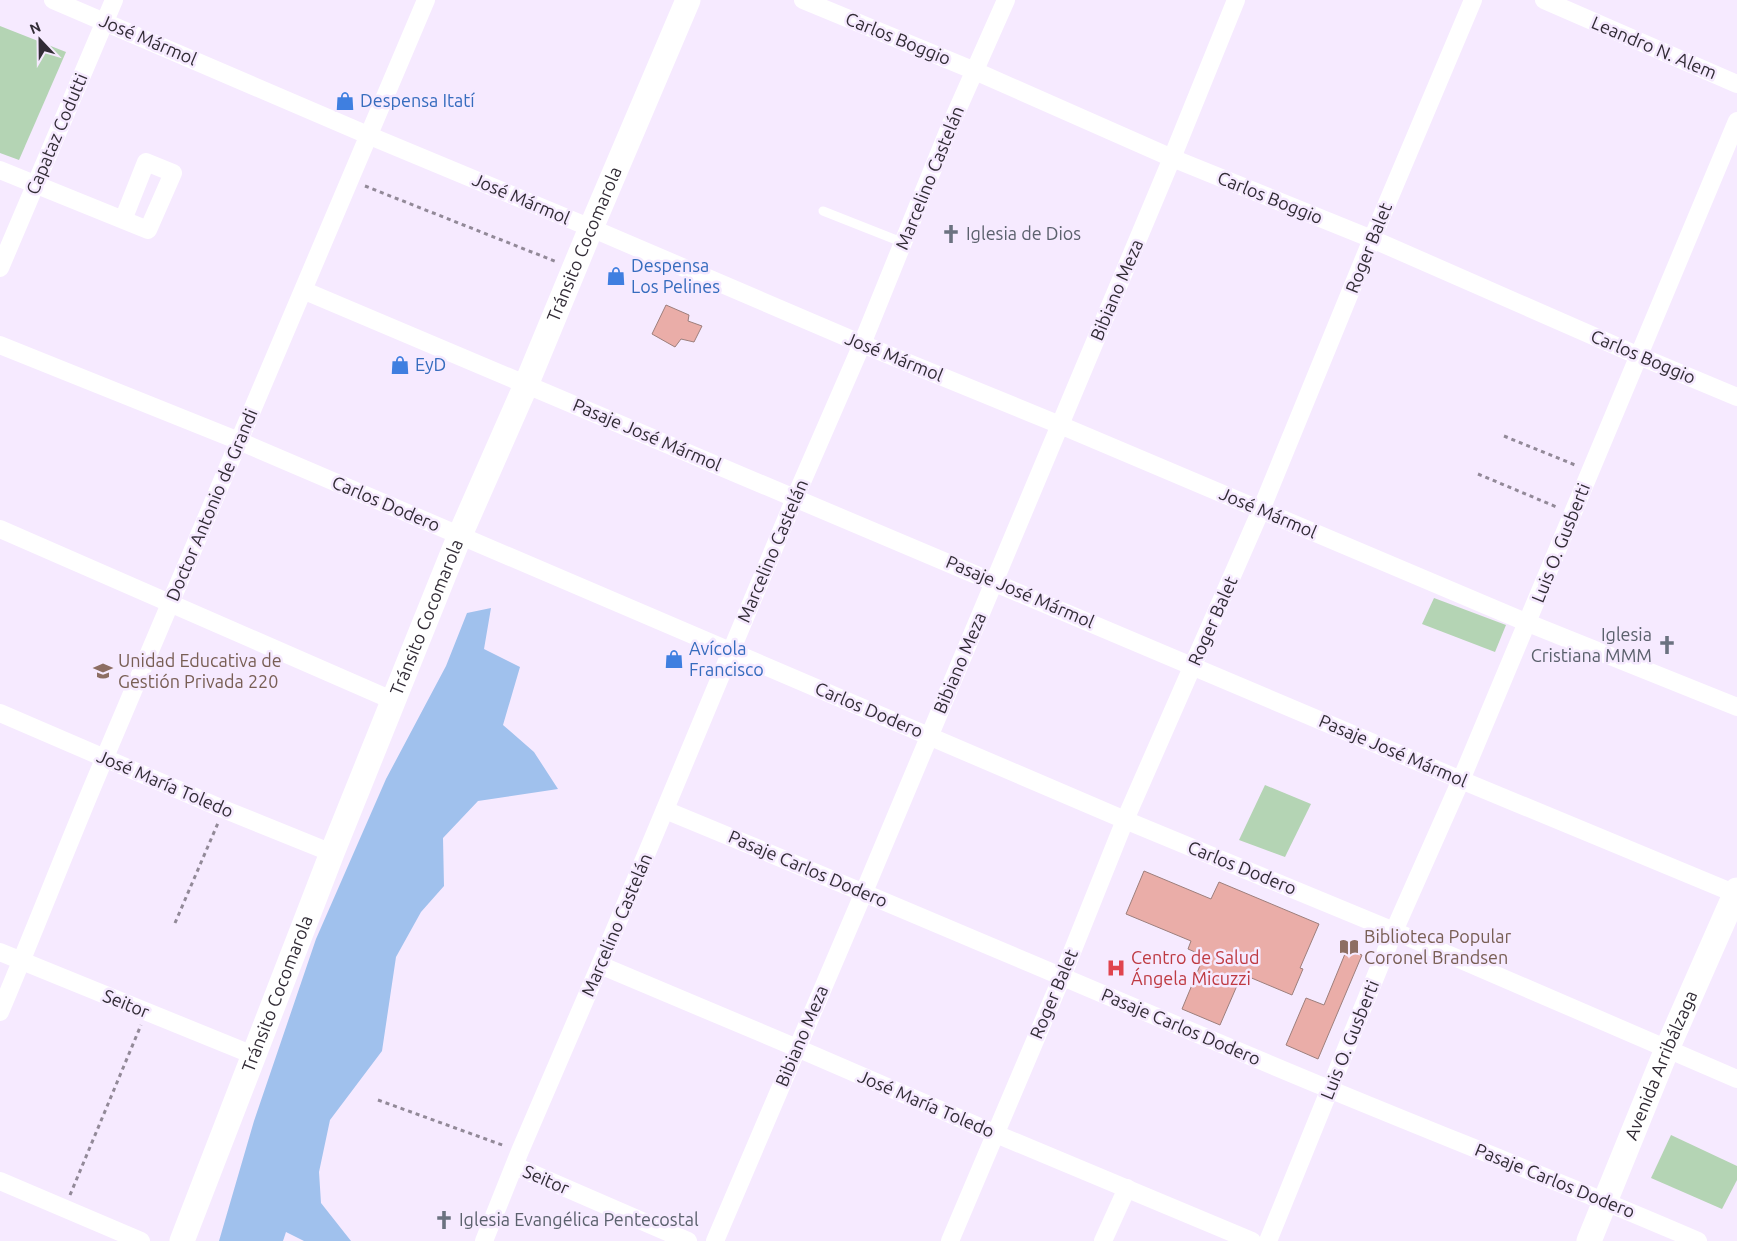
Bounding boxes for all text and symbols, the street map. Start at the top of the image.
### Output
street label: Carlos Boggio [843,8,954,68]
street label: José Mármol [97,10,200,69]
street label: Leandro N. Alem [1589,12,1720,82]
north arrow [15,15,65,65]
text: N [27,19,43,37]
street label: Capataz Codutti [22,70,91,197]
shop icon: Despensa Itatí [334,90,356,112]
place label: Despensa Itatí [360,90,475,110]
street label: Marcelino Castelán [891,103,967,252]
street label: Tránsito Cocomarola [542,163,625,324]
street label: Carlos Boggio [1215,167,1326,227]
street label: José Mármol [470,169,573,228]
street label: Roger Balet [1341,200,1395,296]
church icon: Iglesia de Dios [940,223,962,245]
place label: Iglesia de Dios [966,223,1081,243]
street label: Bibiano Meza [1086,236,1146,343]
place label: Despensa Los Pelines [631,255,720,296]
shop icon: Despensa Los Pelines [605,265,627,287]
street label: Carlos Boggio [1588,325,1699,387]
street label: José Mármol [843,327,946,385]
shop icon: EyD [389,354,411,376]
place label: EyD [415,354,446,374]
street label: Pasaje José Mármol [570,394,725,474]
street label: Doctor Antonio de Grandi [161,406,261,604]
street label: Carlos Dodero [329,471,443,535]
street label: Marcelino Castelán [733,476,811,625]
street label: Luis O. Gusberti [1527,480,1593,605]
street label: José Mármol [1217,483,1320,542]
street label: Tránsito Cocomarola [386,536,466,698]
street label: Pasaje José Mármol [943,551,1098,631]
street label: Roger Balet [1184,573,1241,668]
street label: Bibiano Meza [929,609,989,716]
place label: Iglesia Cristiana MMM [1531,624,1652,665]
church icon: Iglesia Cristiana MMM [1656,634,1678,656]
place label: Avícola Francisco [689,638,764,679]
shop icon: Avícola Francisco [663,648,685,670]
place label: Unidad Educativa de Gestión Privada 220 [118,650,282,691]
school or university icon: Unidad Educativa de Gestión Privada 220 [92,660,114,682]
street label: Carlos Dodero [812,677,926,741]
street label: Pasaje José Mármol [1316,710,1471,790]
street label: José María Toledo [94,745,237,821]
street label: Pasaje Carlos Dodero [726,826,891,911]
street label: Carlos Dodero [1185,836,1300,898]
street label: Marcelino Castelán [577,850,655,999]
street label: Tránsito Cocomarola [237,912,316,1075]
place label: Biblioteca Popular Coronel Brandsen [1364,926,1512,967]
library icon: Biblioteca Popular Coronel Brandsen [1338,936,1360,958]
street label: Roger Balet [1025,946,1081,1041]
place label: Centro de Salud Ángela Micuzzi [1131,947,1260,988]
hospital icon: Centro de Salud Ángela Micuzzi [1105,957,1127,979]
street label: Luis O. Gusberti [1316,977,1382,1102]
street label: Bibiano Meza [771,982,831,1089]
street label: Pasaje Carlos Dodero [1099,984,1264,1069]
street label: Seitor [100,985,153,1021]
street label: Avenida Arribálzaga [1620,987,1701,1143]
street label: José María Toledo [855,1065,998,1141]
street label: Pasaje Carlos Dodero [1472,1139,1638,1221]
street label: Seitor [520,1160,573,1198]
church icon: Iglesia Evangélica Pentecostal [433,1209,455,1231]
place label: Iglesia Evangélica Pentecostal [459,1209,699,1229]

